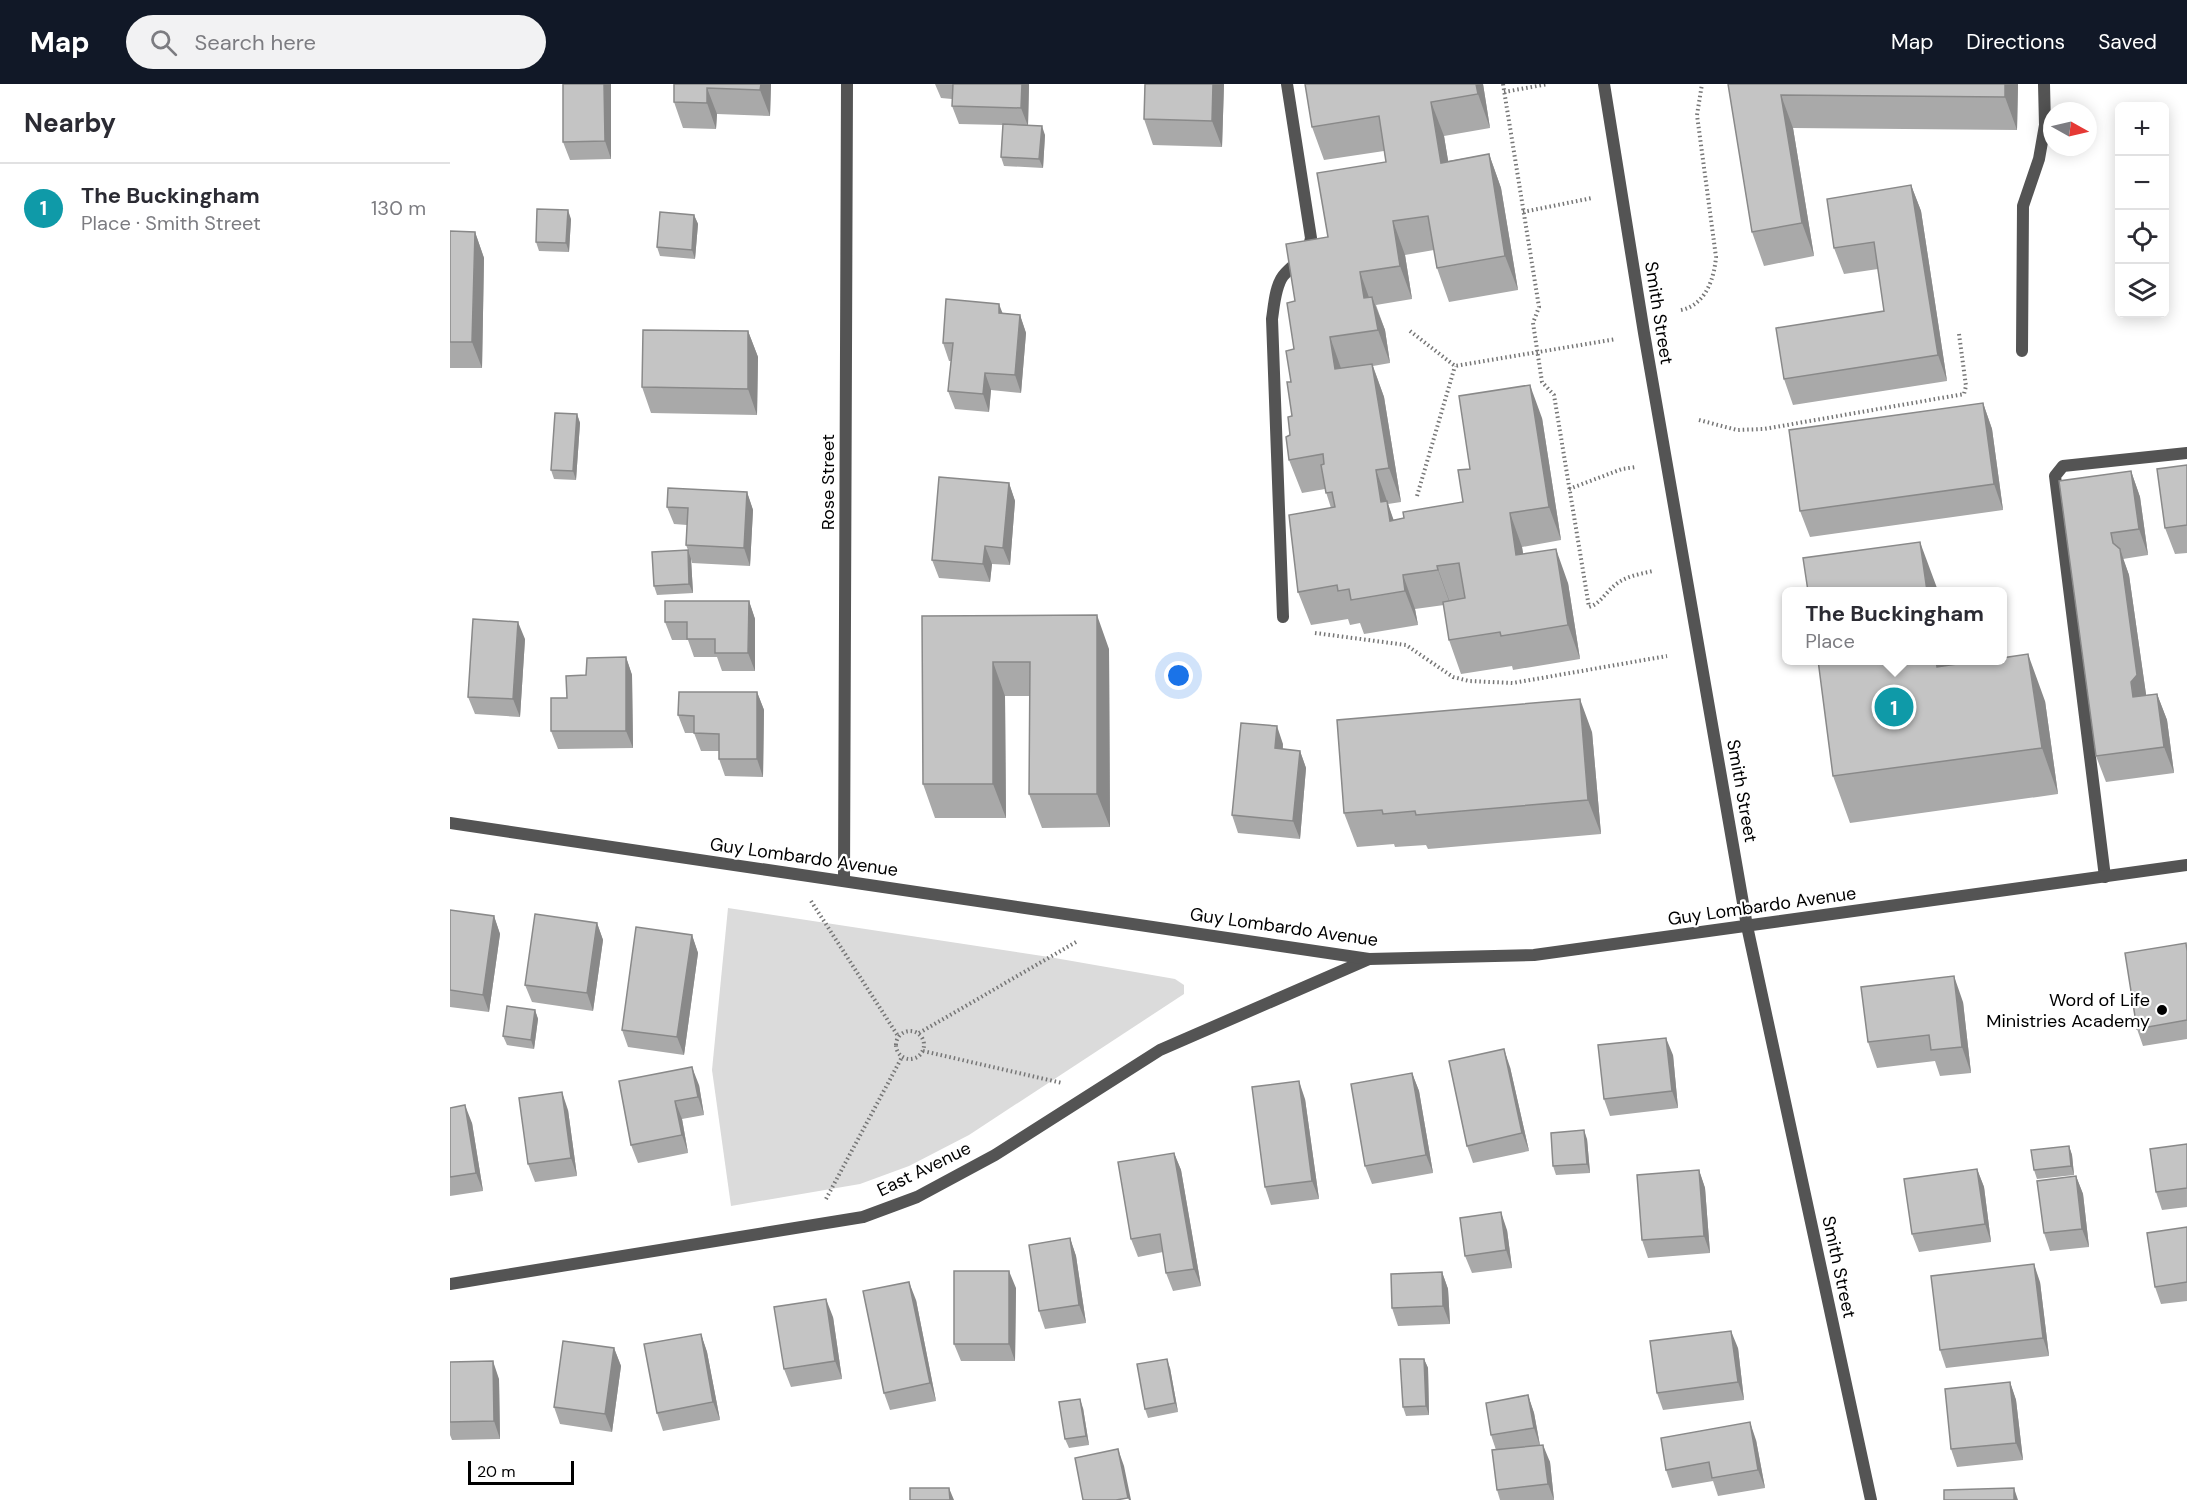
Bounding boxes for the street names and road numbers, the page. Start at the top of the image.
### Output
street label: Smith Street [1639,260,1679,366]
street label: Rose Street [816,434,840,530]
street label: Smith Street [1721,738,1763,844]
street label: Guy Lombardo Avenue [708,832,900,882]
street label: Guy Lombardo Avenue [1666,881,1858,931]
street label: Guy Lombardo Avenue [1188,902,1380,952]
street label: East Avenue [873,1136,975,1202]
street label: Smith Street [1816,1214,1862,1320]

